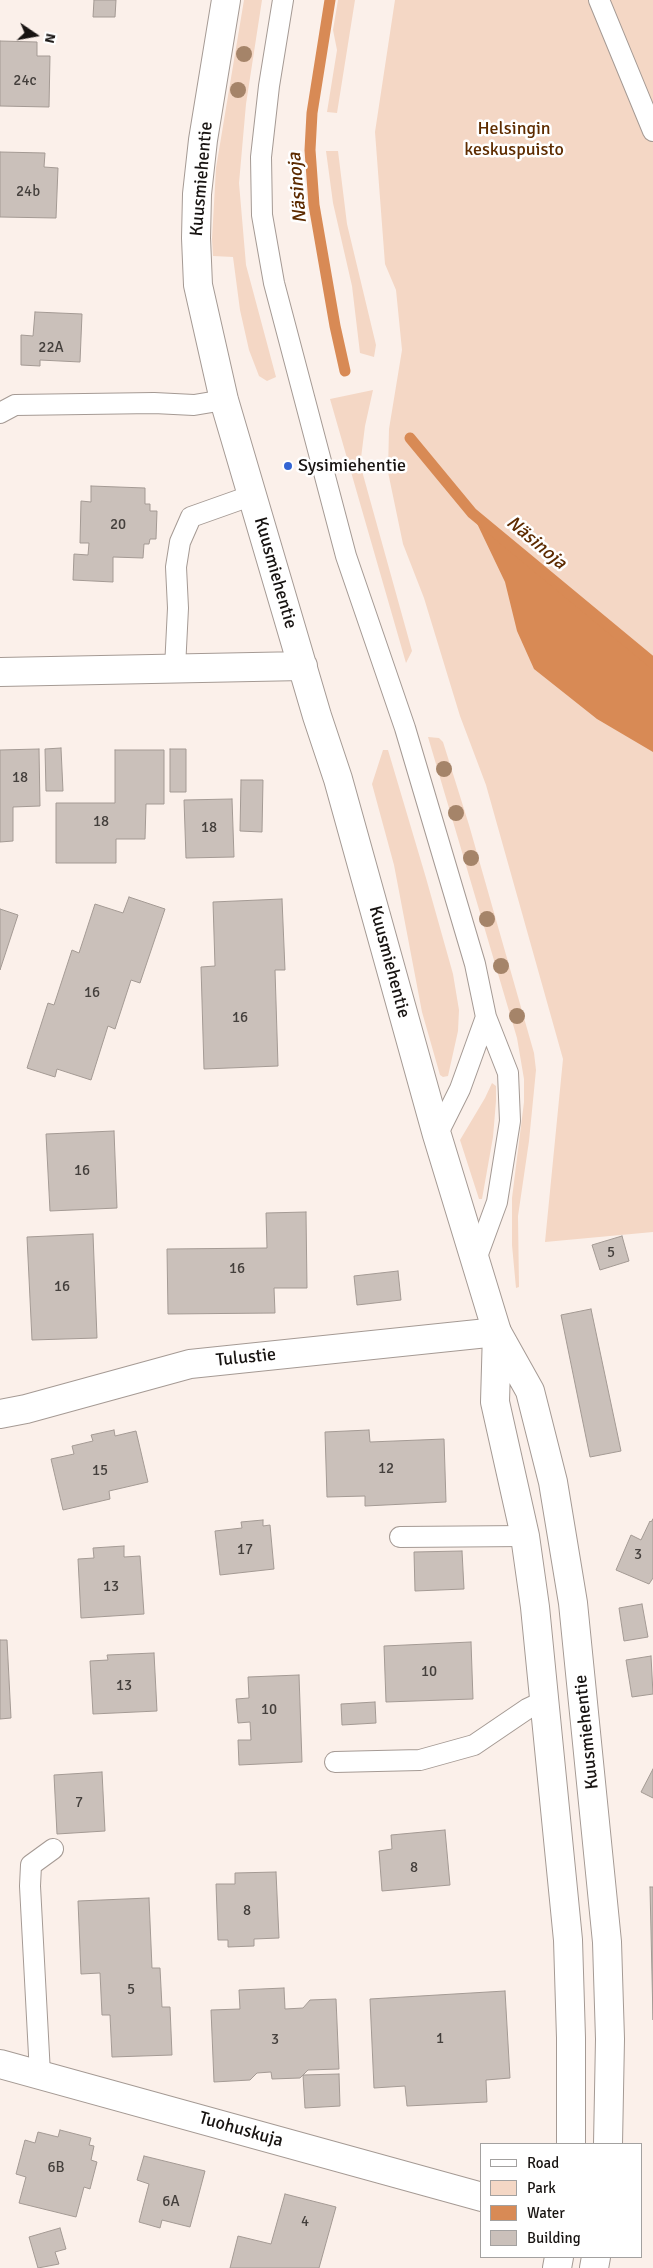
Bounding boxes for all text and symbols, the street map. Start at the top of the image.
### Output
north arrow [10,10,60,60]
text: N [41,32,59,45]
house number: 24c [13,72,37,90]
park label: Helsingin keskuspuisto [464,118,564,160]
street label: Kuusmiehentie [186,121,218,237]
water label: Näsinoja [284,152,312,224]
house number: 24b [16,183,40,201]
house number: 22A [38,339,64,357]
place label: Sysimiehentie [298,455,406,477]
marker: Sysimiehentie [282,460,294,472]
water label: Näsinoja [501,511,571,575]
street label: Kuusmiehentie [249,515,301,631]
house number: 20 [110,516,126,534]
house number: 18 [12,769,28,787]
house number: 18 [93,813,109,831]
house number: 18 [201,819,217,837]
street label: Kuusmiehentie [364,904,414,1020]
house number: 16 [84,984,100,1002]
house number: 16 [232,1009,248,1027]
house number: 16 [74,1162,90,1180]
house number: 5 [607,1244,615,1262]
house number: 16 [229,1260,245,1278]
house number: 16 [54,1278,70,1296]
street label: Tulustie [215,1344,277,1372]
house number: 12 [378,1460,394,1478]
house number: 15 [92,1462,108,1480]
house number: 17 [237,1541,253,1559]
house number: 3 [634,1546,642,1564]
house number: 13 [103,1578,119,1596]
house number: 10 [421,1663,437,1681]
street label: Kuusmiehentie [570,1674,604,1790]
house number: 13 [116,1677,132,1695]
house number: 10 [261,1701,277,1719]
house number: 7 [75,1794,83,1812]
house number: 8 [410,1859,418,1877]
house number: 8 [243,1902,251,1920]
house number: 5 [127,1981,135,1999]
house number: 1 [436,2030,444,2048]
house number: 3 [271,2031,279,2049]
street label: Tuohuskuja [196,2108,286,2152]
legend [480,2143,643,2258]
text: Road [527,2154,559,2172]
house number: 6B [47,2159,65,2177]
text: Park [527,2179,556,2197]
house number: 6A [162,2193,180,2211]
text: Water [527,2204,565,2222]
house number: 4 [301,2213,309,2231]
text: Building [527,2229,581,2247]

